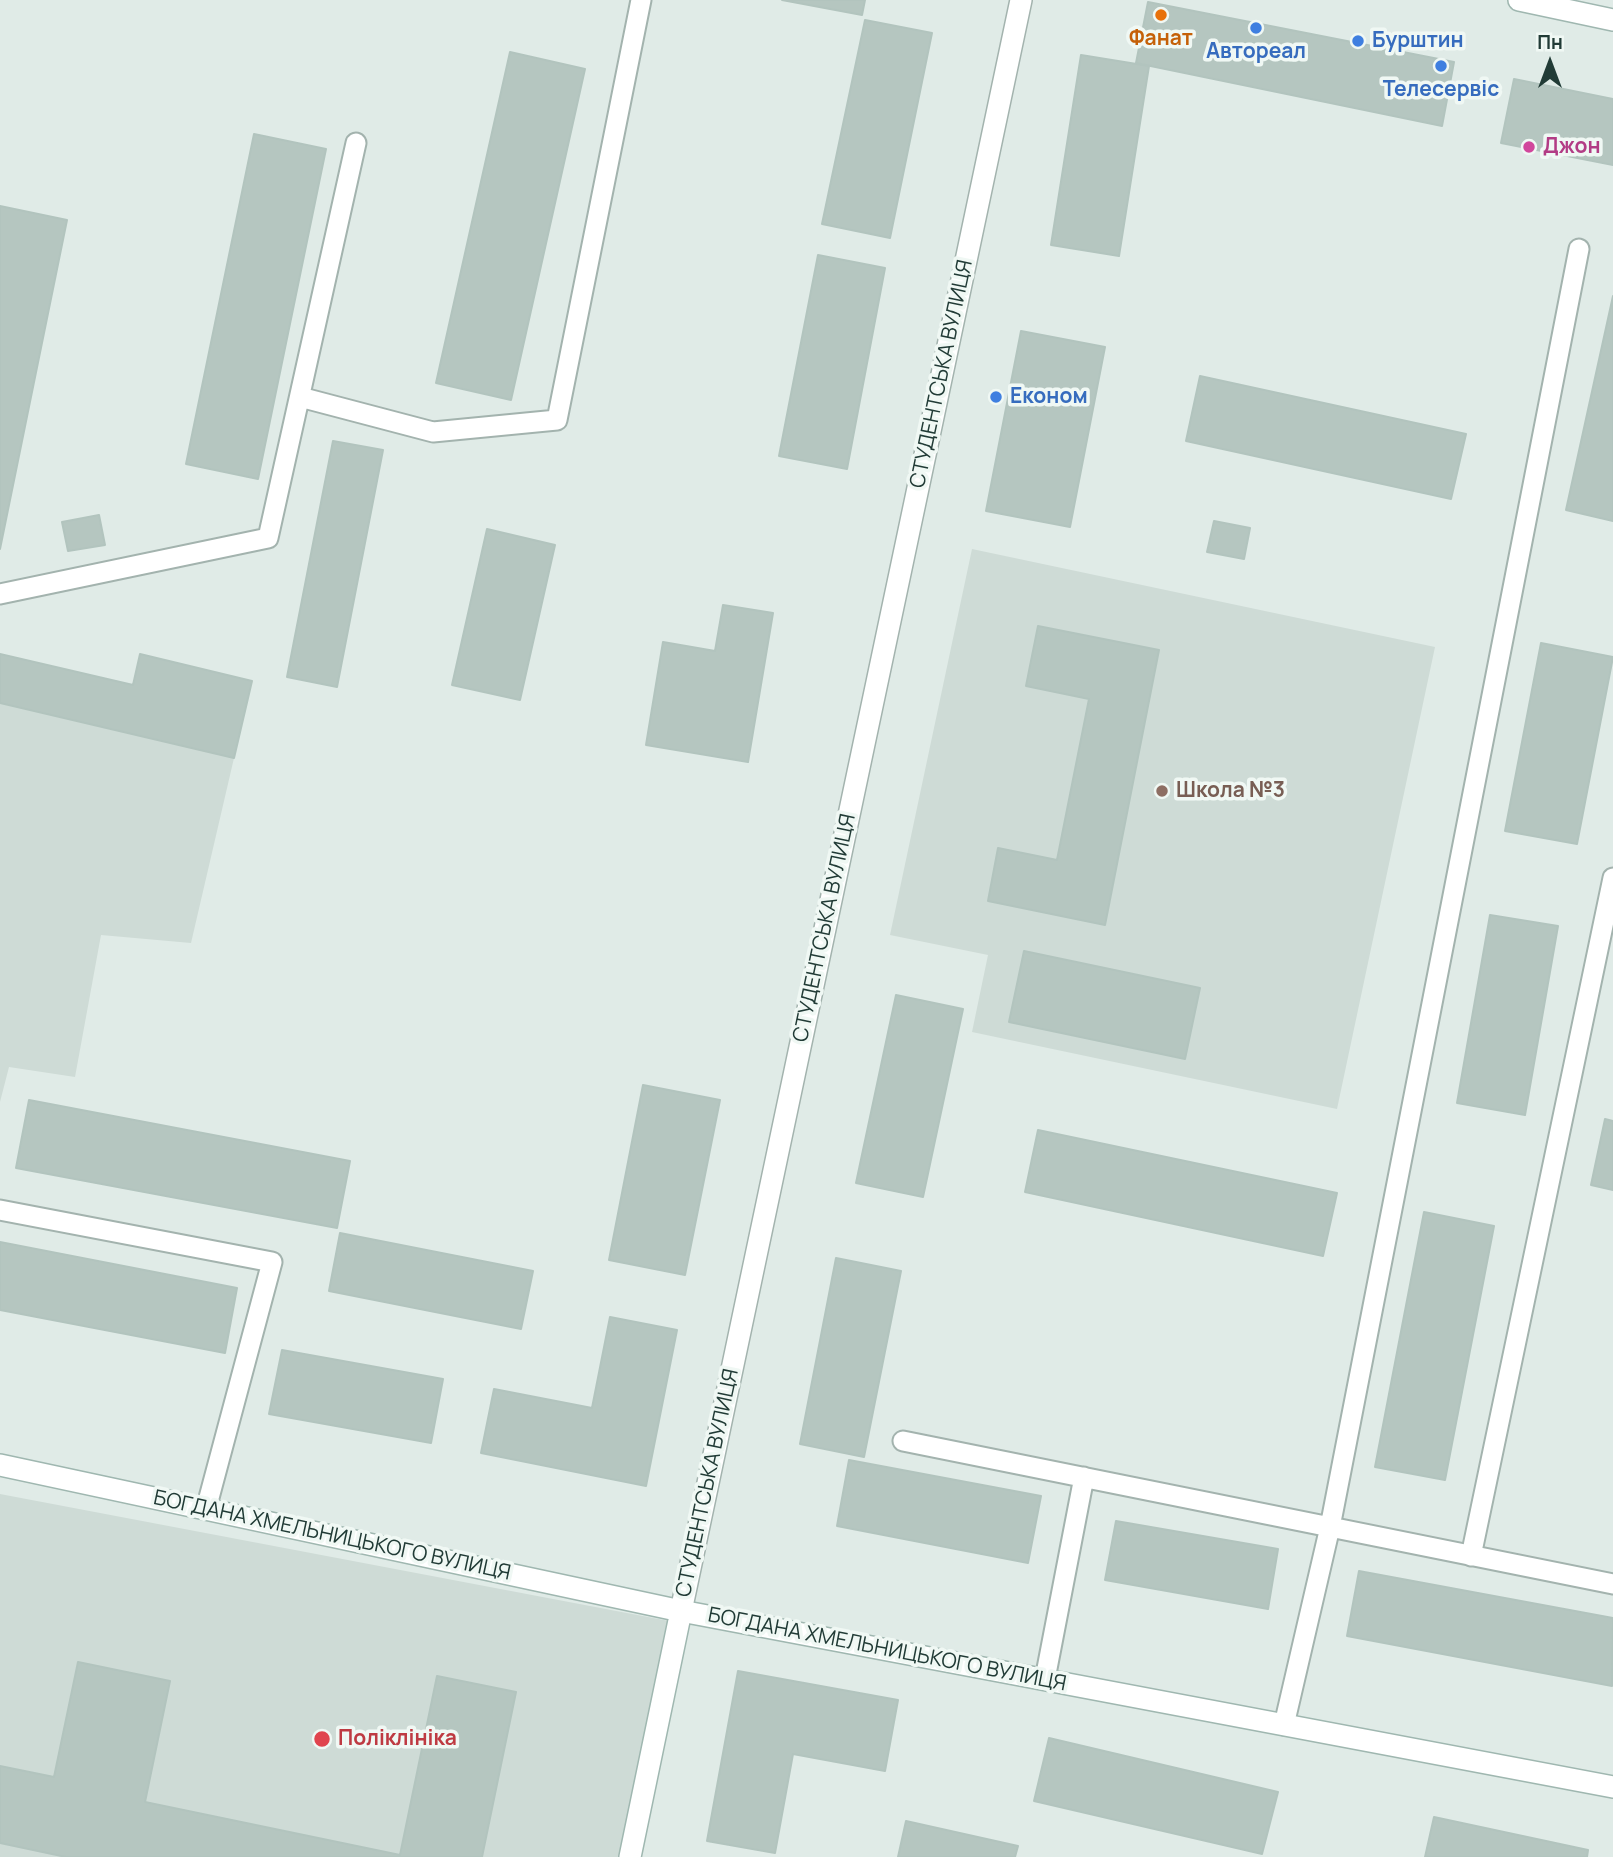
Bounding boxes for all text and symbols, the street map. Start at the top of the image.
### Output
marker: Фанат [1153,7,1169,23]
marker: Автореал [1248,20,1264,36]
place label: Фанат [1129,26,1193,52]
place label: Бурштин [1372,28,1464,54]
north arrow [1515,28,1585,98]
text: Пн [1537,29,1563,55]
marker: Бурштин [1350,33,1366,49]
place label: Автореал [1206,39,1306,65]
marker: Телесервіс [1433,58,1449,74]
place label: Телесервіс [1383,77,1499,103]
place label: Джон [1543,134,1600,160]
marker: Джон [1521,139,1537,155]
street label: СТУДЕНТСЬКА ВУЛИЦЯ [905,258,979,490]
place label: Економ [1010,384,1088,410]
marker: Економ [988,389,1004,405]
place label: Школа №3 [1176,778,1285,804]
marker: Школа №3 [1154,783,1170,799]
street label: СТУДЕНТСЬКА ВУЛИЦЯ [788,812,862,1044]
street label: СТУДЕНТСЬКА ВУЛИЦЯ [671,1367,745,1599]
street label: БОГДАНА ХМЕЛЬНИЦЬКОГО ВУЛИЦЯ [151,1486,513,1586]
street label: БОГДАНА ХМЕЛЬНИЦЬКОГО ВУЛИЦЯ [706,1603,1068,1697]
place label: Поліклініка [338,1726,457,1752]
marker: Поліклініка [312,1729,332,1749]

